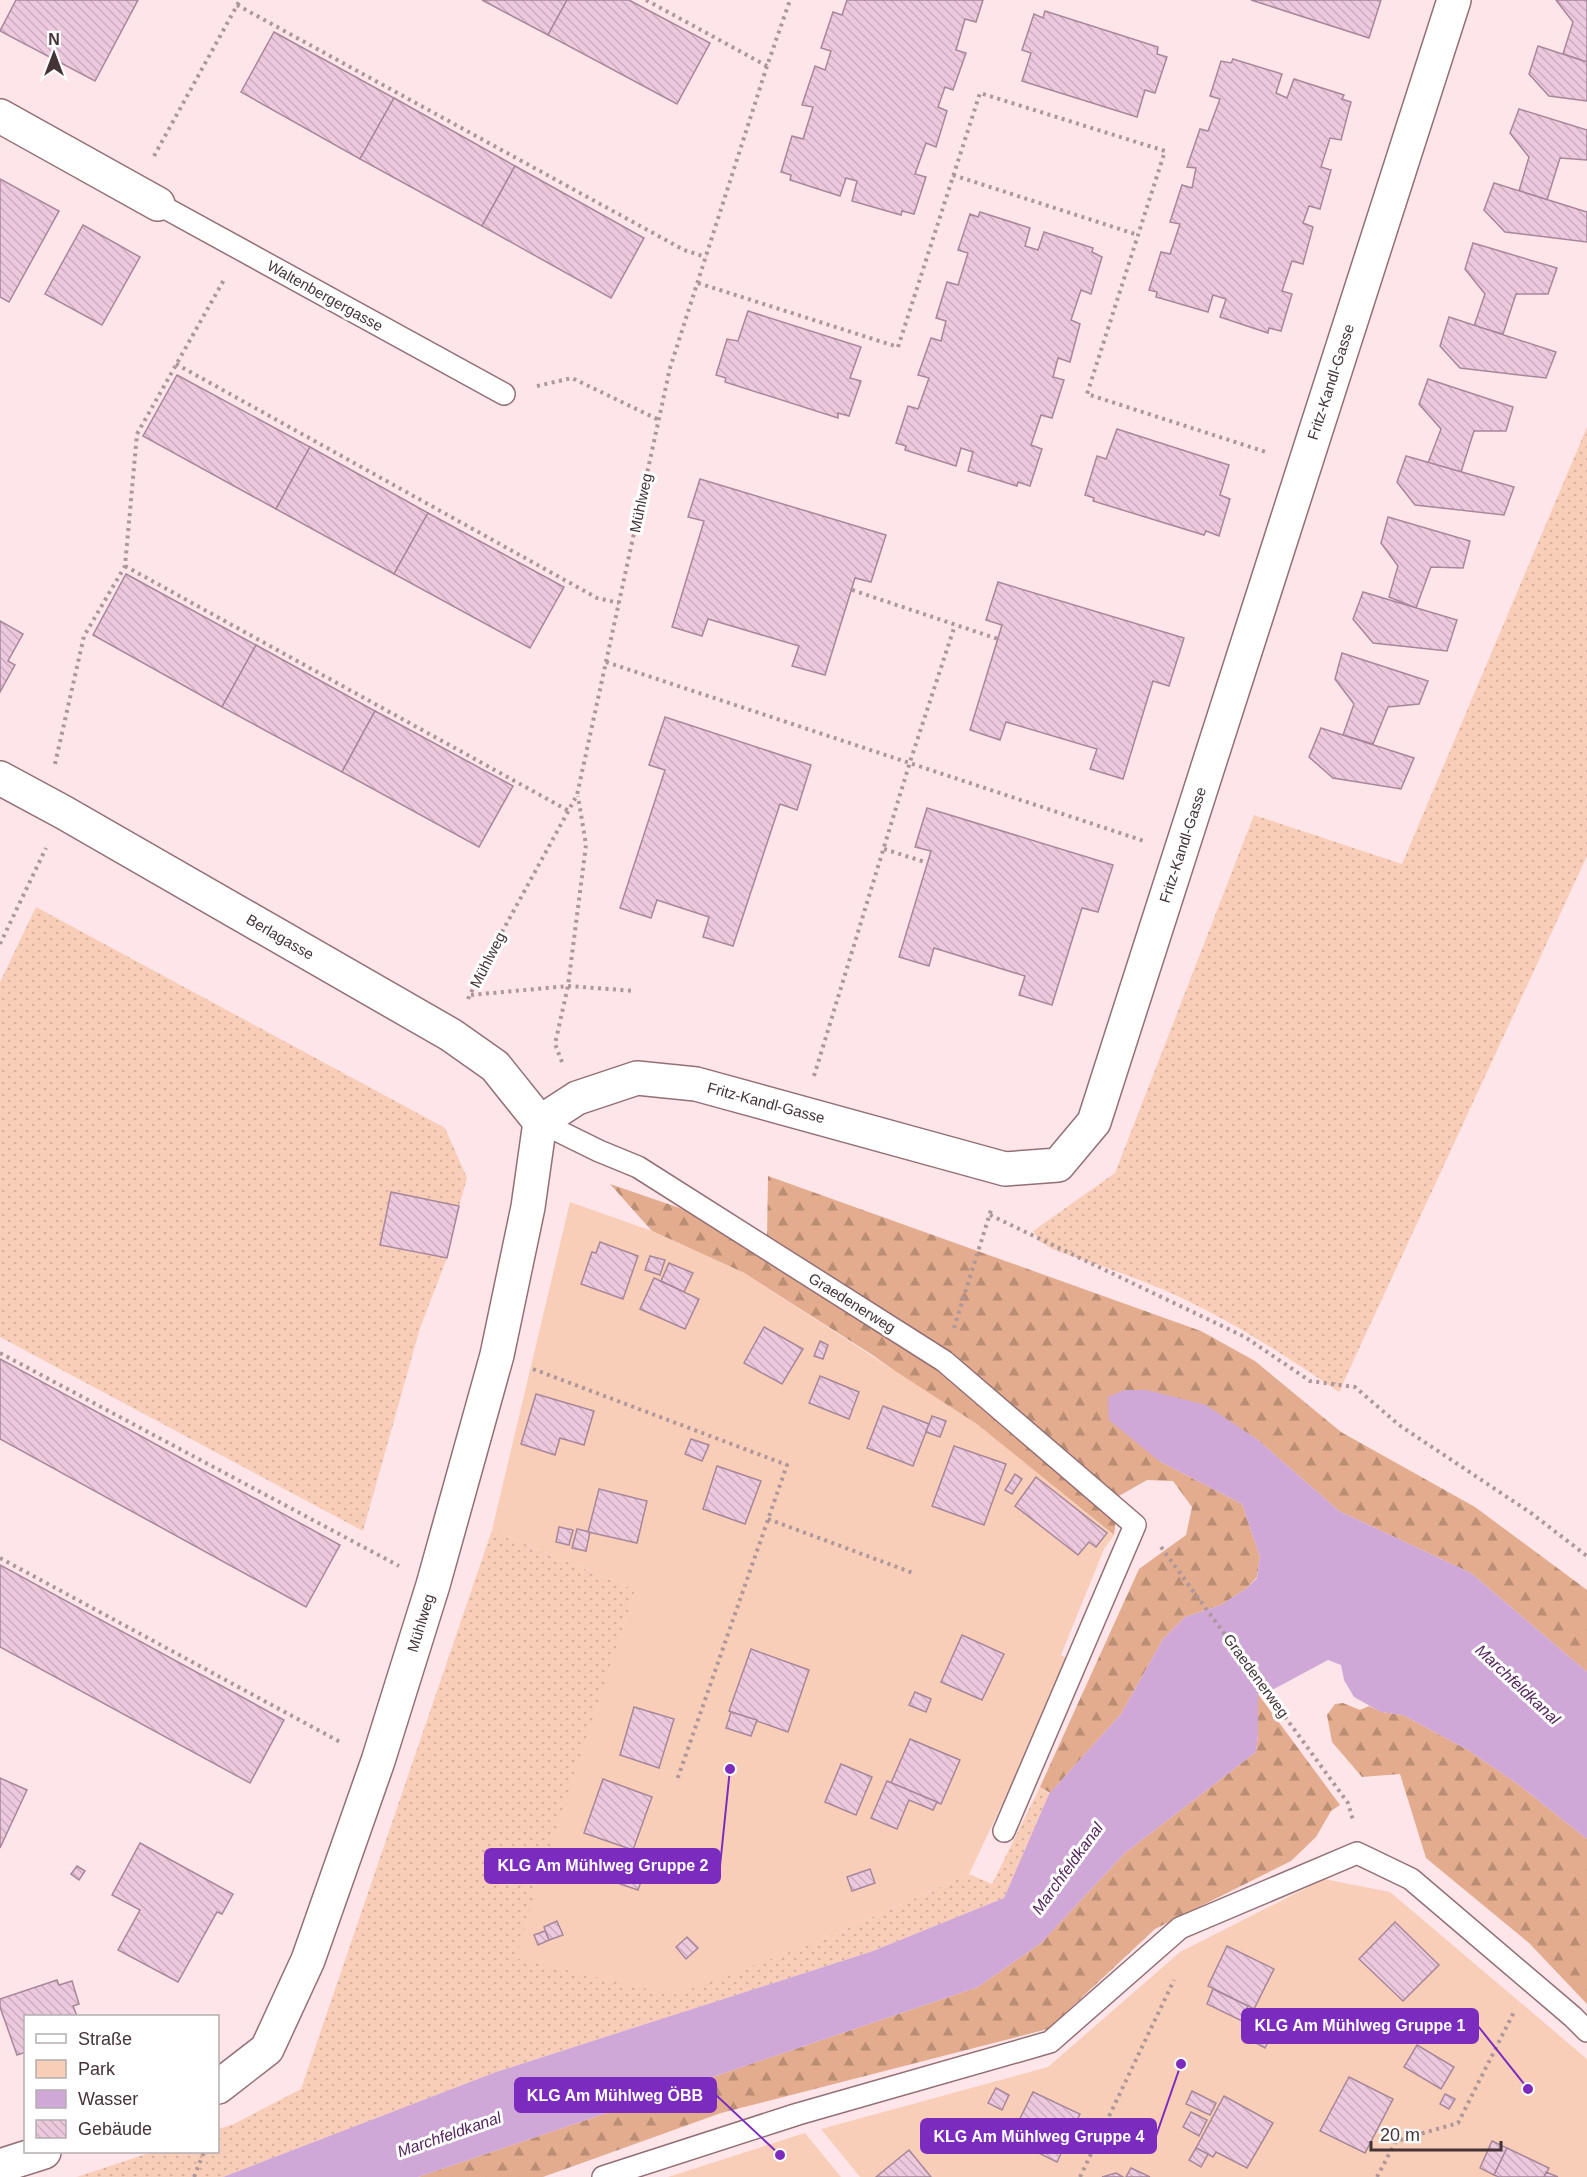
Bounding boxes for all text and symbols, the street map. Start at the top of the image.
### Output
north arrow [24,24,84,84]
text: N [48,31,60,48]
street label: Waltenbergergasse [264,257,386,334]
street label: Fritz-Kandl-Gasse [1304,322,1357,442]
street label: Mühlweg [626,472,655,534]
street label: Fritz-Kandl-Gasse [1156,785,1209,905]
street label: Berlagasse [244,910,317,963]
street label: Mühlweg [466,929,509,990]
street label: Fritz-Kandl-Gasse [706,1079,827,1126]
street label: Graedenerweg [806,1269,899,1336]
street label: Mühlweg [404,1592,437,1654]
street label: Graedenerweg [1220,1631,1292,1721]
water label: Marchfeldkanal [1472,1641,1563,1728]
water label: Marchfeldkanal [1029,1819,1106,1917]
callout: KLG Am Mühlweg Gruppe 2 [485,1849,720,1883]
text: KLG Am Mühlweg Gruppe 2 [498,1857,709,1874]
callout: KLG Am Mühlweg Gruppe 1 [1242,2009,1478,2043]
legend [24,2015,219,2153]
text: KLG Am Mühlweg Gruppe 1 [1255,2017,1466,2034]
text: Straße [78,2029,132,2049]
text: Park [78,2059,116,2079]
callout: KLG Am Mühlweg ÖBB [515,2078,716,2112]
text: KLG Am Mühlweg ÖBB [527,2086,703,2104]
text: Wasser [78,2089,138,2109]
water label: Marchfeldkanal [395,2109,504,2160]
scale bar [1371,2114,1502,2152]
text: Gebäude [78,2119,152,2139]
callout: KLG Am Mühlweg Gruppe 4 [921,2119,1156,2153]
text: 20 m [1380,2125,1420,2145]
text: KLG Am Mühlweg Gruppe 4 [934,2128,1145,2145]

